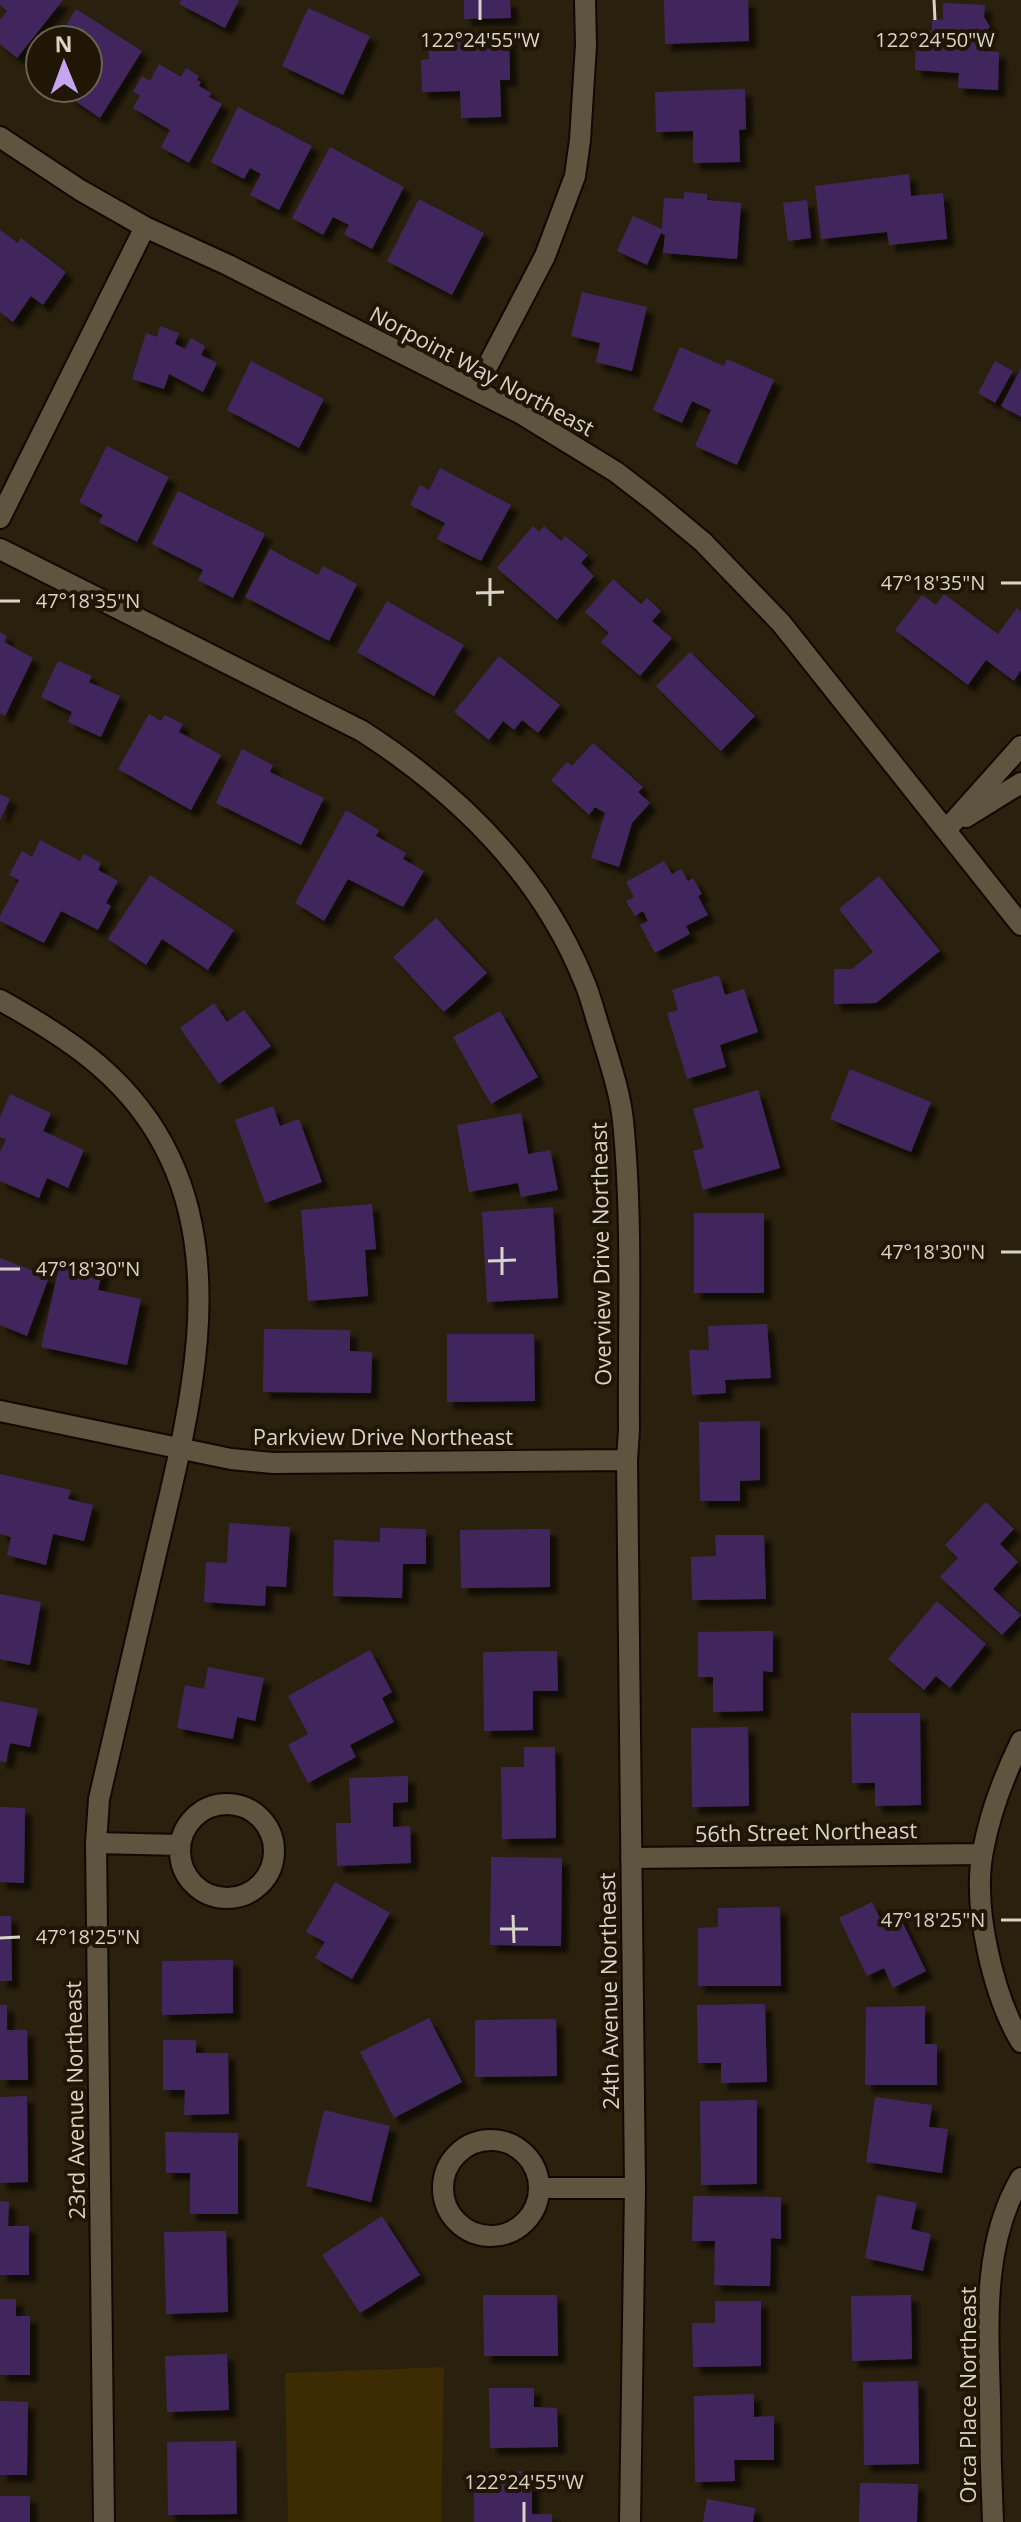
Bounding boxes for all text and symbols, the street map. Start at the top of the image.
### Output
north arrow [24,24,104,104]
text: 122°24'55"W [420,26,540,53]
text: 122°24'50"W [875,26,995,53]
text: N [54,28,73,58]
street label: Norpoint Way Northeast [365,298,600,442]
text: 47°18'35"N [881,569,985,596]
text: 47°18'35"N [36,587,140,614]
street label: Overview Drive Northeast [583,1122,617,1386]
text: 47°18'30"N [881,1238,985,1265]
text: 47°18'30"N [36,1255,140,1282]
street label: Parkview Drive Northeast [253,1421,513,1451]
street label: 56th Street Northeast [695,1814,918,1848]
street label: 24th Avenue Northeast [591,1872,625,2110]
text: 47°18'25"N [881,1906,985,1933]
text: 47°18'25"N [36,1923,140,1950]
street label: 23rd Avenue Northeast [57,1980,91,2220]
street label: Orca Place Northeast [952,2286,982,2504]
text: 122°24'55"W [464,2468,584,2495]

